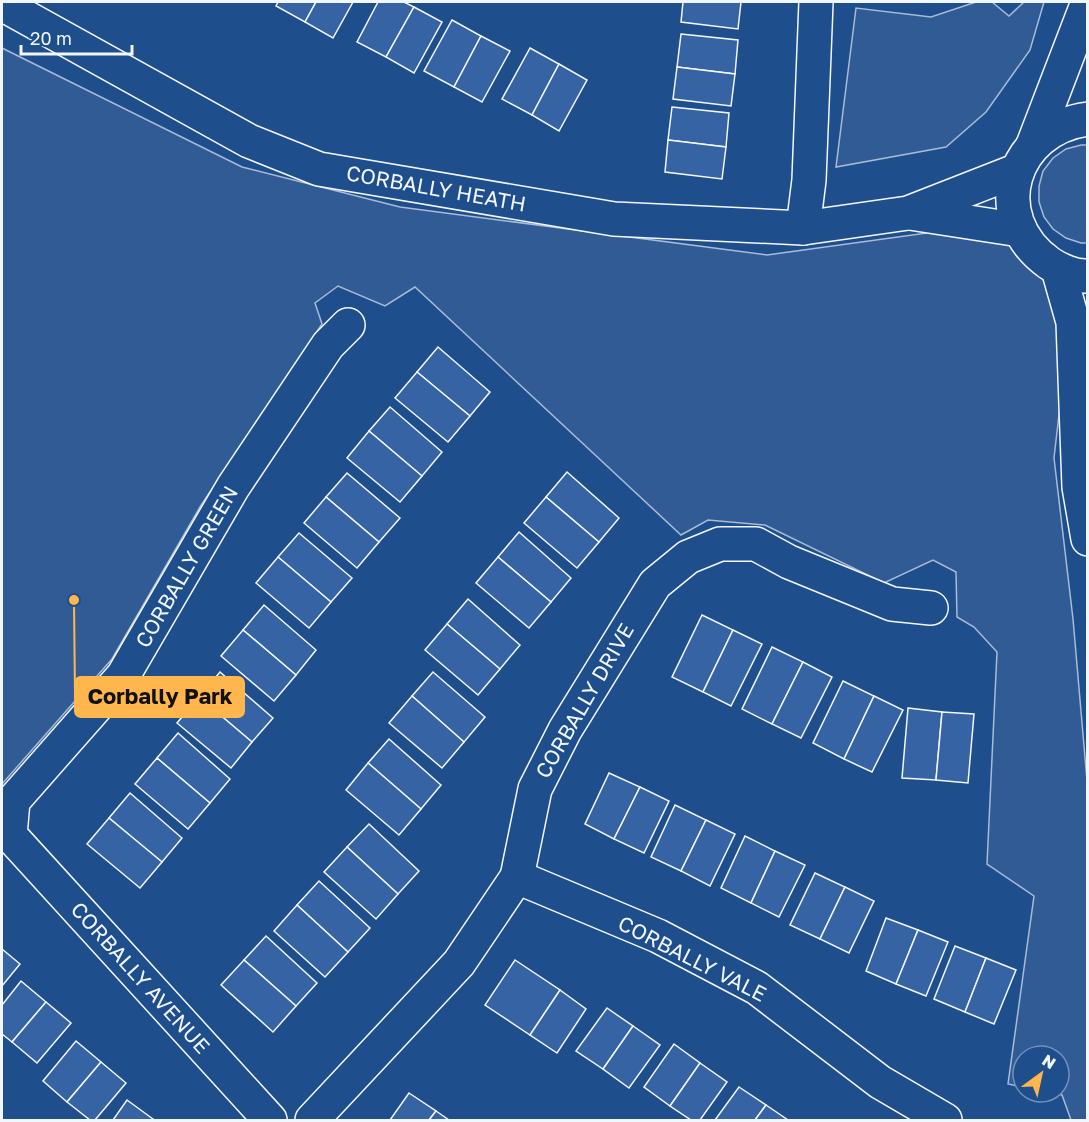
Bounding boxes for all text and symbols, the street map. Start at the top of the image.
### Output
scale bar [21,18,132,56]
text: 20 m [30,27,72,49]
street label: CORBALLY HEATH [344,159,528,217]
street label: CORBALLY GREEN [129,481,243,652]
street label: CORBALLY DRIVE [529,618,639,783]
callout: Corbally Park [75,677,244,717]
text: Corbally Park [87,682,233,709]
street label: CORBALLY AVENUE [66,896,216,1059]
street label: CORBALLY VALE [614,910,771,1007]
north arrow [1011,1044,1071,1104]
text: N [1039,1050,1060,1073]

